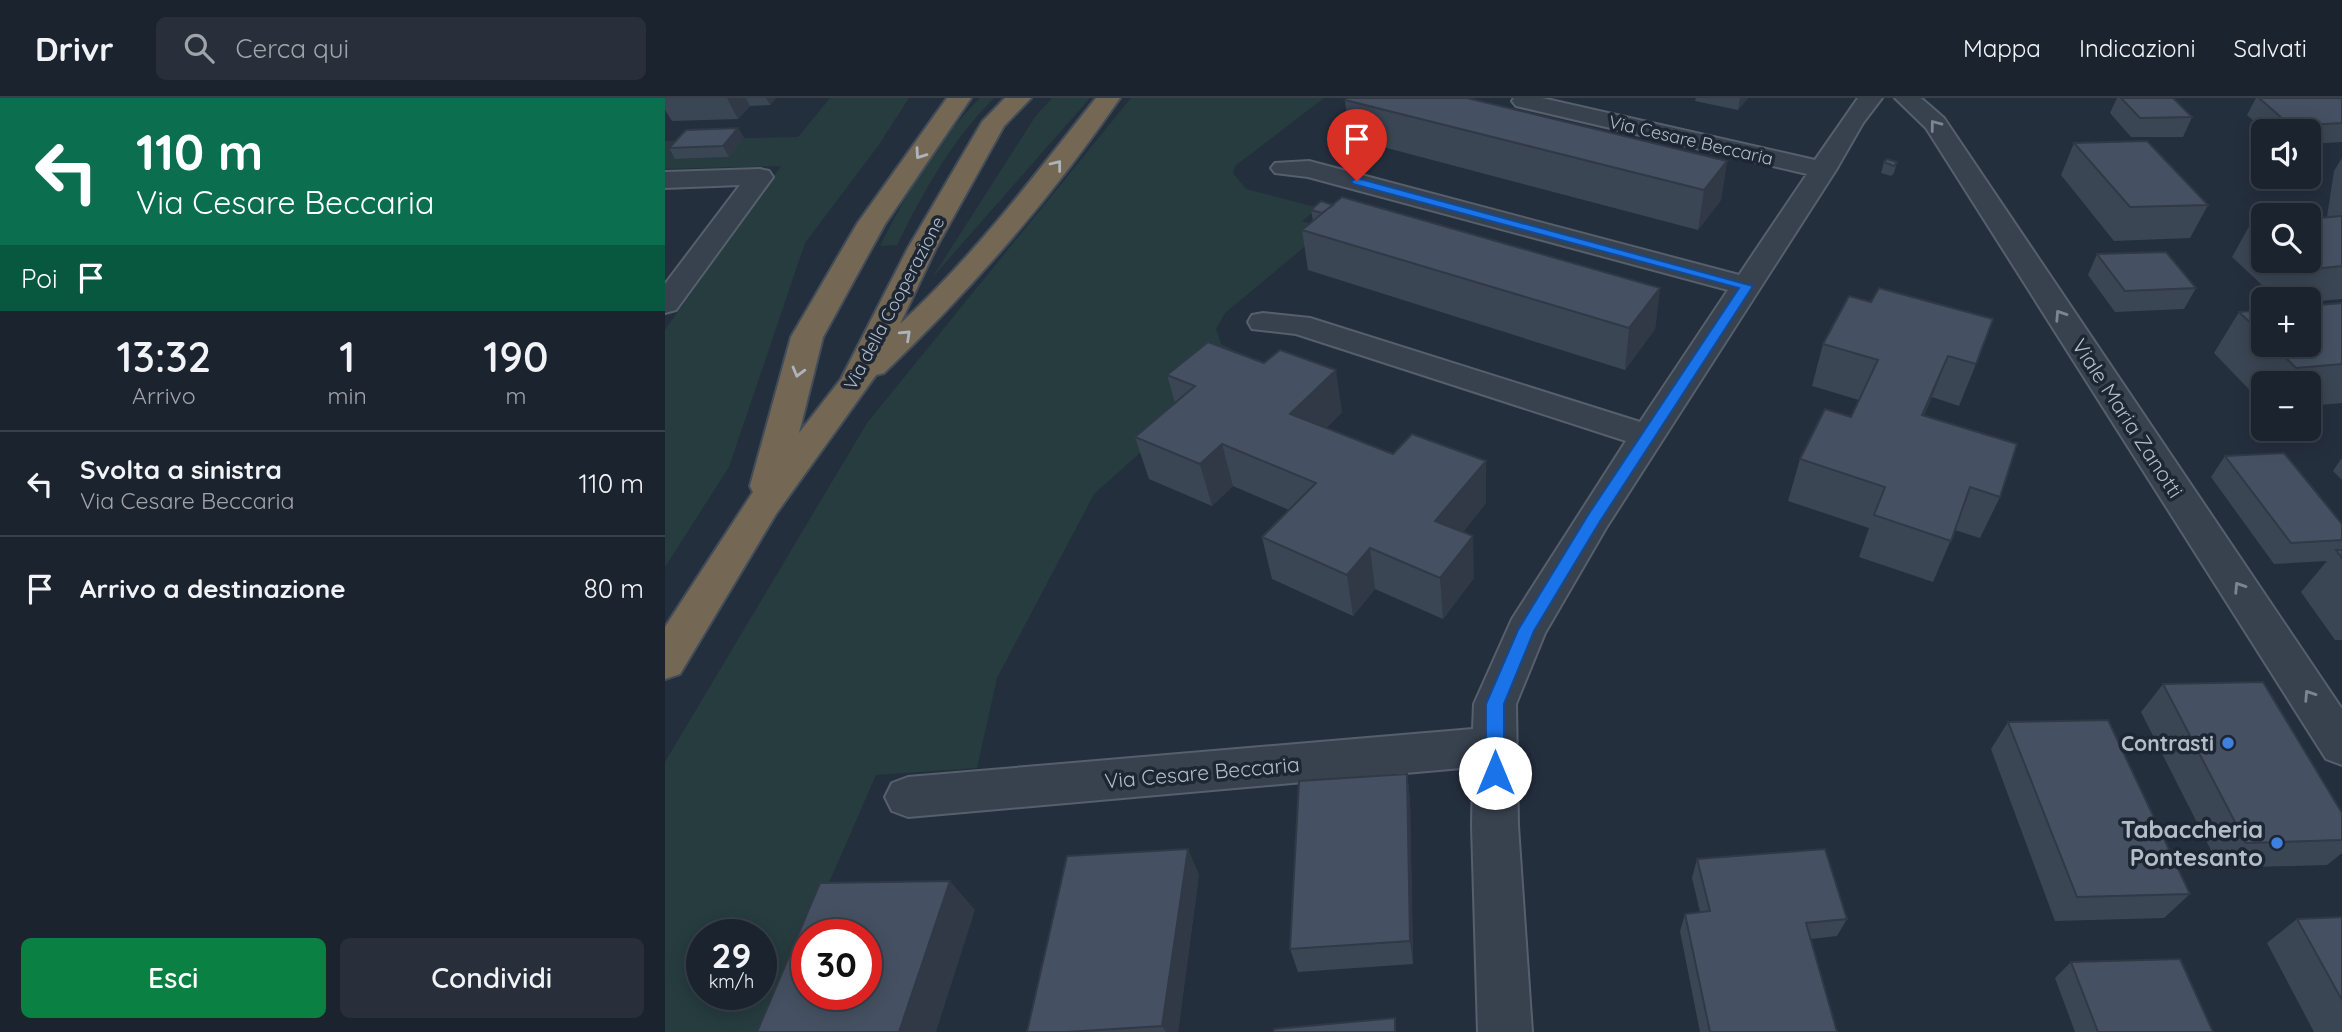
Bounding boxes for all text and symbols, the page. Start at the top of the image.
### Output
search box [156,17,646,80]
text: Drivr [35,28,114,69]
icon: search [180,29,218,67]
text: Cerca qui [236,32,349,65]
text: Mappa [1963,33,2041,63]
text: Indicazioni [2079,33,2196,63]
text: Salvati [2234,33,2307,63]
pin [1327,109,1387,181]
street label: Via Cesare Beccaria [1607,110,1775,170]
map controls [2251,119,2321,441]
button: sound [2251,119,2321,189]
icon: arrive [1338,120,1376,158]
one-way arrow [1931,120,1944,133]
text: 110 m [136,121,263,182]
icon: left [21,126,112,217]
one-way arrow [916,146,928,159]
one-way arrow [1048,161,1061,173]
text: Via Cesare Beccaria [136,182,434,222]
button: search [2251,203,2321,273]
street label: Via della Cooperazione [839,212,949,394]
icon: arrive [72,259,110,297]
text: Poi [21,262,58,295]
button: + [2251,287,2321,357]
one-way arrow [2056,310,2069,323]
text: 13:32 [116,330,211,383]
text: 1 [339,330,355,383]
text: 190 [483,330,549,383]
one-way arrow [898,331,911,344]
street label: Viale Maria Zanotti [2067,334,2189,502]
one-way arrow [792,366,806,378]
button: − [2251,371,2321,441]
text: Arrivo [132,381,196,410]
text: min [328,381,367,410]
text: m [505,381,526,410]
text: Svolta a sinistra [80,453,282,486]
icon: left [21,465,59,503]
text: 110 m [578,467,644,500]
text: Via Cesare Beccaria [80,486,294,515]
icon: arrive [21,570,59,608]
text: Arrivo a destinazione [80,572,346,605]
text: 80 m [584,572,644,605]
one-way arrow [2234,582,2247,595]
one-way arrow [2305,690,2317,703]
place label: Contrasti [2121,730,2214,756]
marker: Contrasti [2220,735,2236,751]
position arrow [1458,736,1532,810]
street label: Via Cesare Beccaria [1103,751,1301,793]
place label: Tabaccheria Pontesanto [2121,814,2263,872]
marker: Tabaccheria Pontesanto [2269,835,2285,851]
speed limit sign: 30 [791,919,882,1010]
text: 29 [712,933,751,977]
button: Esci [21,938,326,1018]
button: Condividi [340,938,644,1018]
text: km/h [709,970,754,993]

